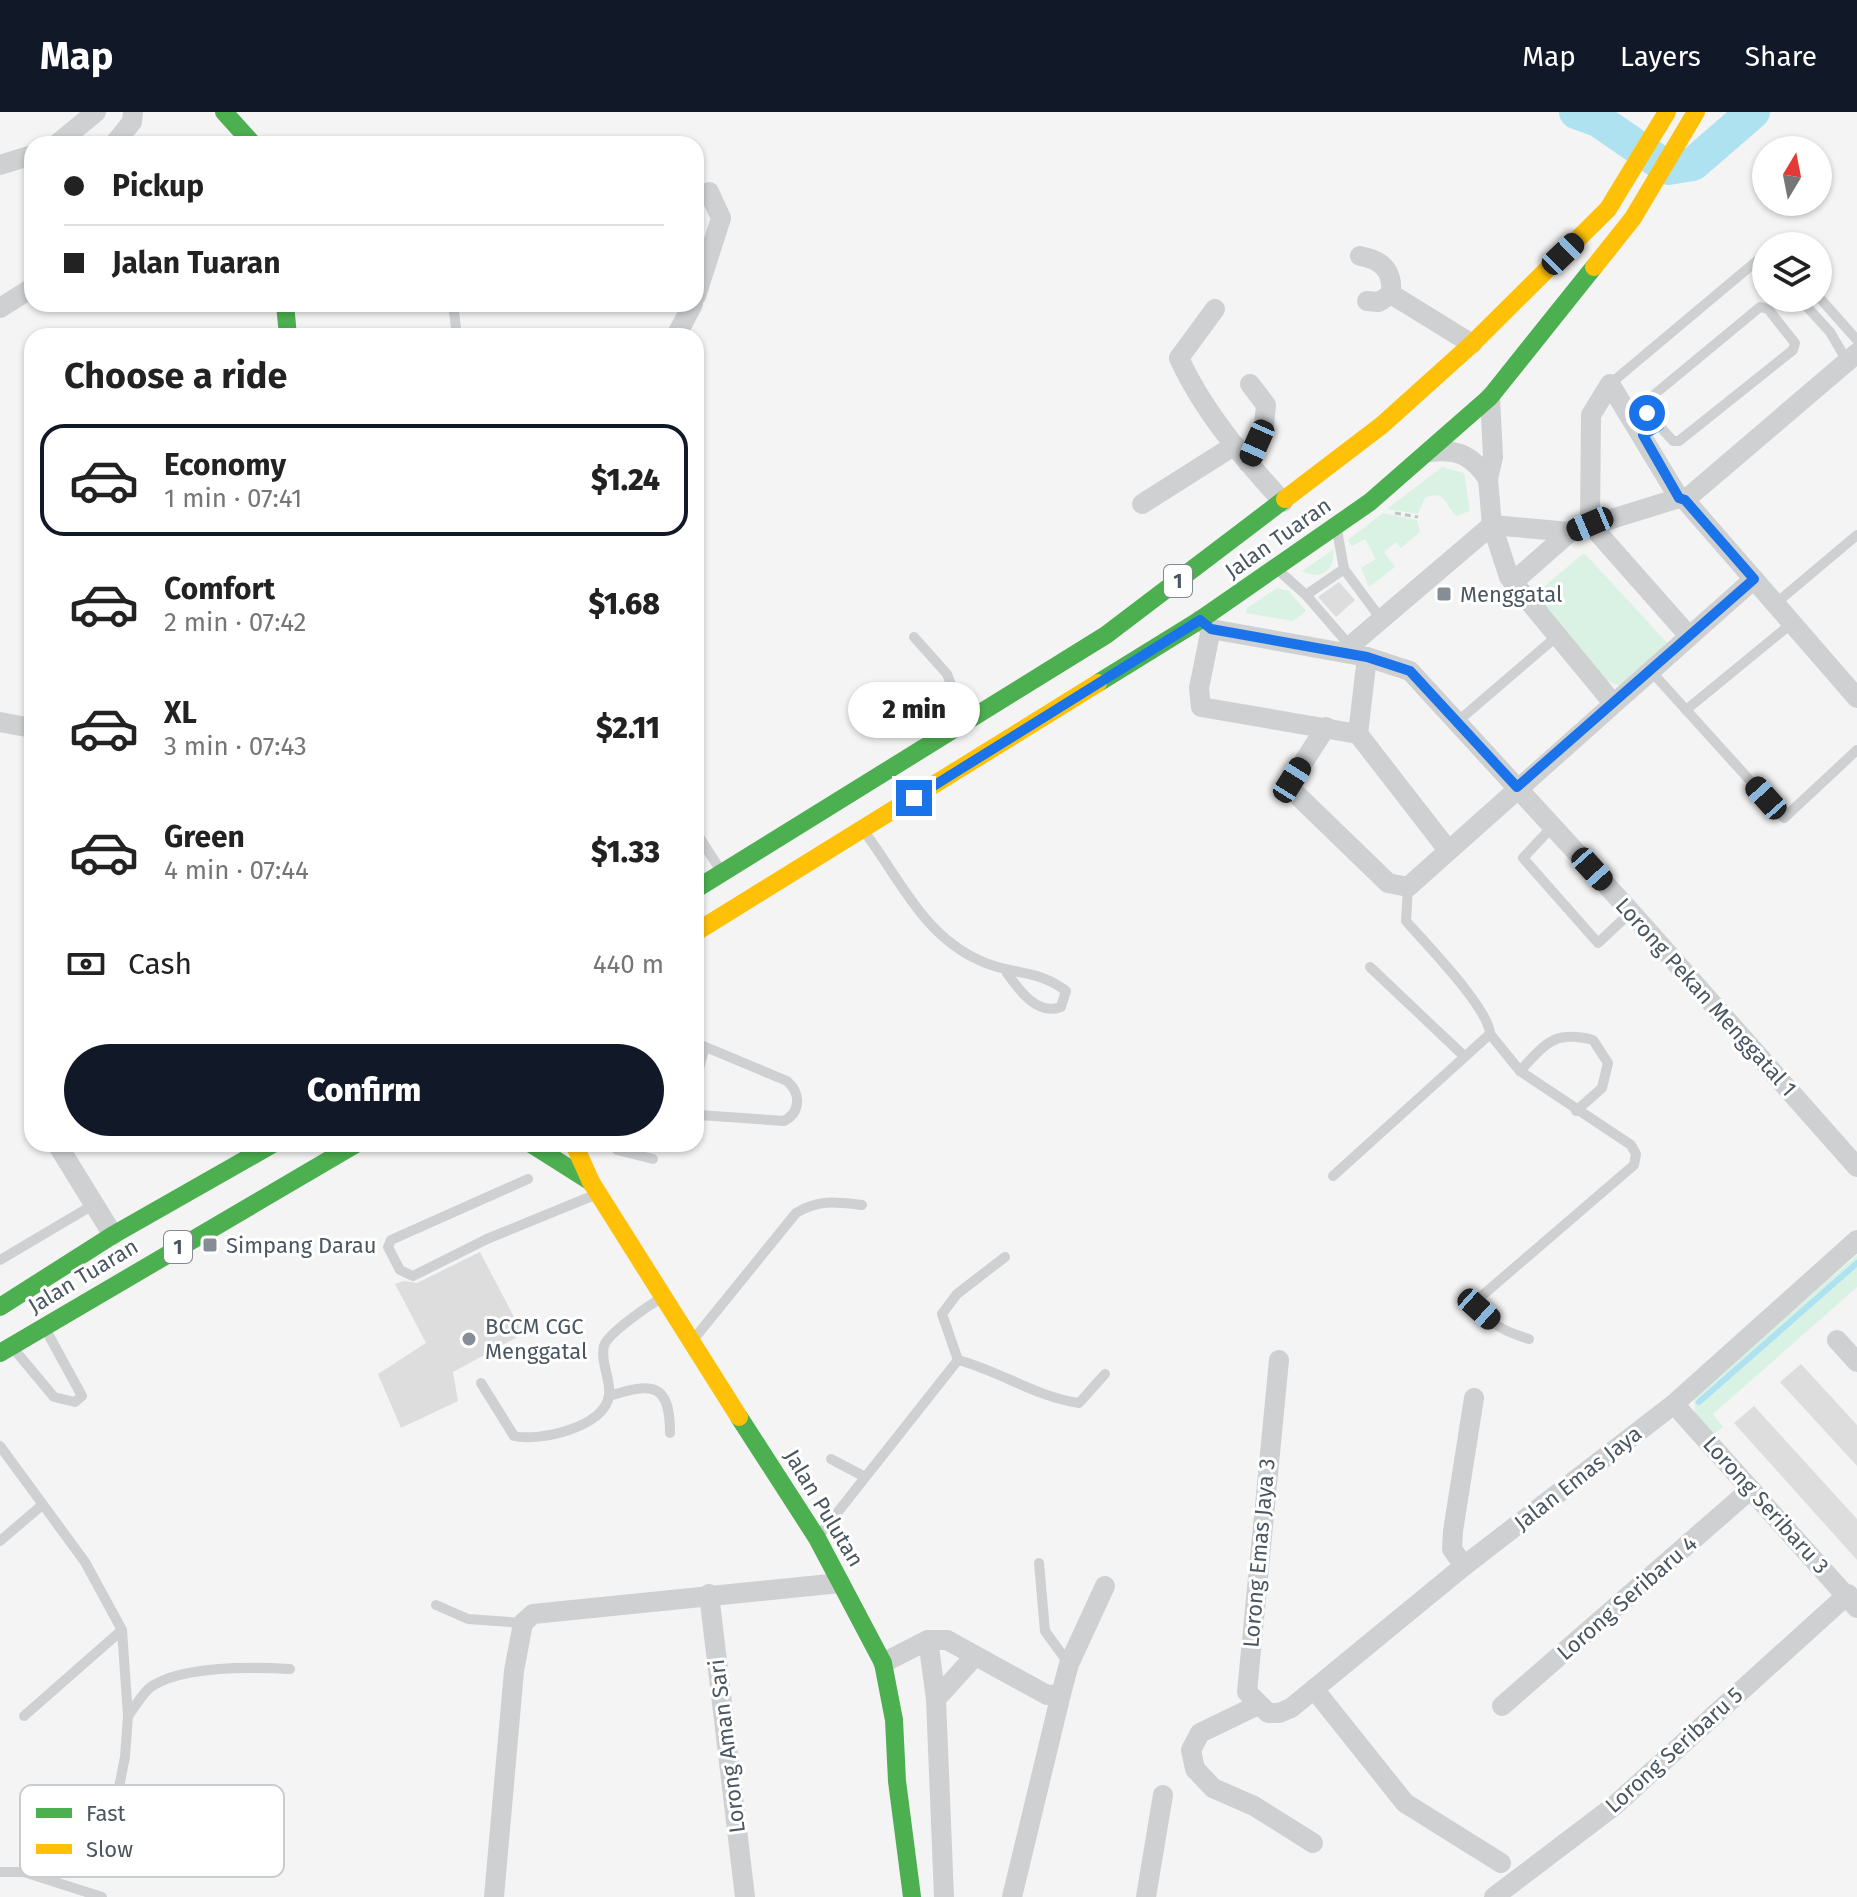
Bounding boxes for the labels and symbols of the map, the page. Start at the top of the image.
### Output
north arrow [1752,136,1832,216]
car [1537,229,1589,279]
route start [1629,395,1665,431]
car [1236,416,1278,470]
street label: Jalan Tuaran [1220,492,1336,584]
car [1563,504,1617,544]
road number: 1 [1164,565,1192,597]
place label: Menggatal [1460,581,1562,608]
marker: Menggatal [1435,585,1453,603]
callout: 2 min [848,682,980,738]
car [1269,753,1315,807]
car [1741,772,1791,824]
route end [896,780,932,816]
car [1567,843,1617,895]
street label: Lorong Pekan Menggatal 1 [1610,892,1802,1102]
road number: 1 [164,1231,192,1263]
place label: Simpang Darau [226,1232,376,1259]
street label: Jalan Tuaran [23,1233,143,1319]
marker: Simpang Darau [201,1236,219,1254]
car [1453,1284,1505,1334]
place label: BCCM CGC Menggatal [485,1313,587,1365]
marker: BCCM CGC Menggatal [460,1330,478,1348]
street label: Jalan Emas Jaya [1509,1420,1647,1536]
street label: Lorong Seribaru 3 [1697,1431,1835,1579]
street label: Jalan Pulutan [778,1444,870,1572]
street label: Lorong Emas Jaya 3 [1237,1457,1281,1649]
street label: Lorong Seribaru 4 [1552,1530,1703,1666]
street label: Lorong Aman Sari [703,1658,751,1834]
street label: Lorong Seribaru 5 [1600,1681,1748,1819]
legend [20,1785,284,1877]
text: Fast [86,1800,126,1827]
text: Slow [86,1836,133,1863]

